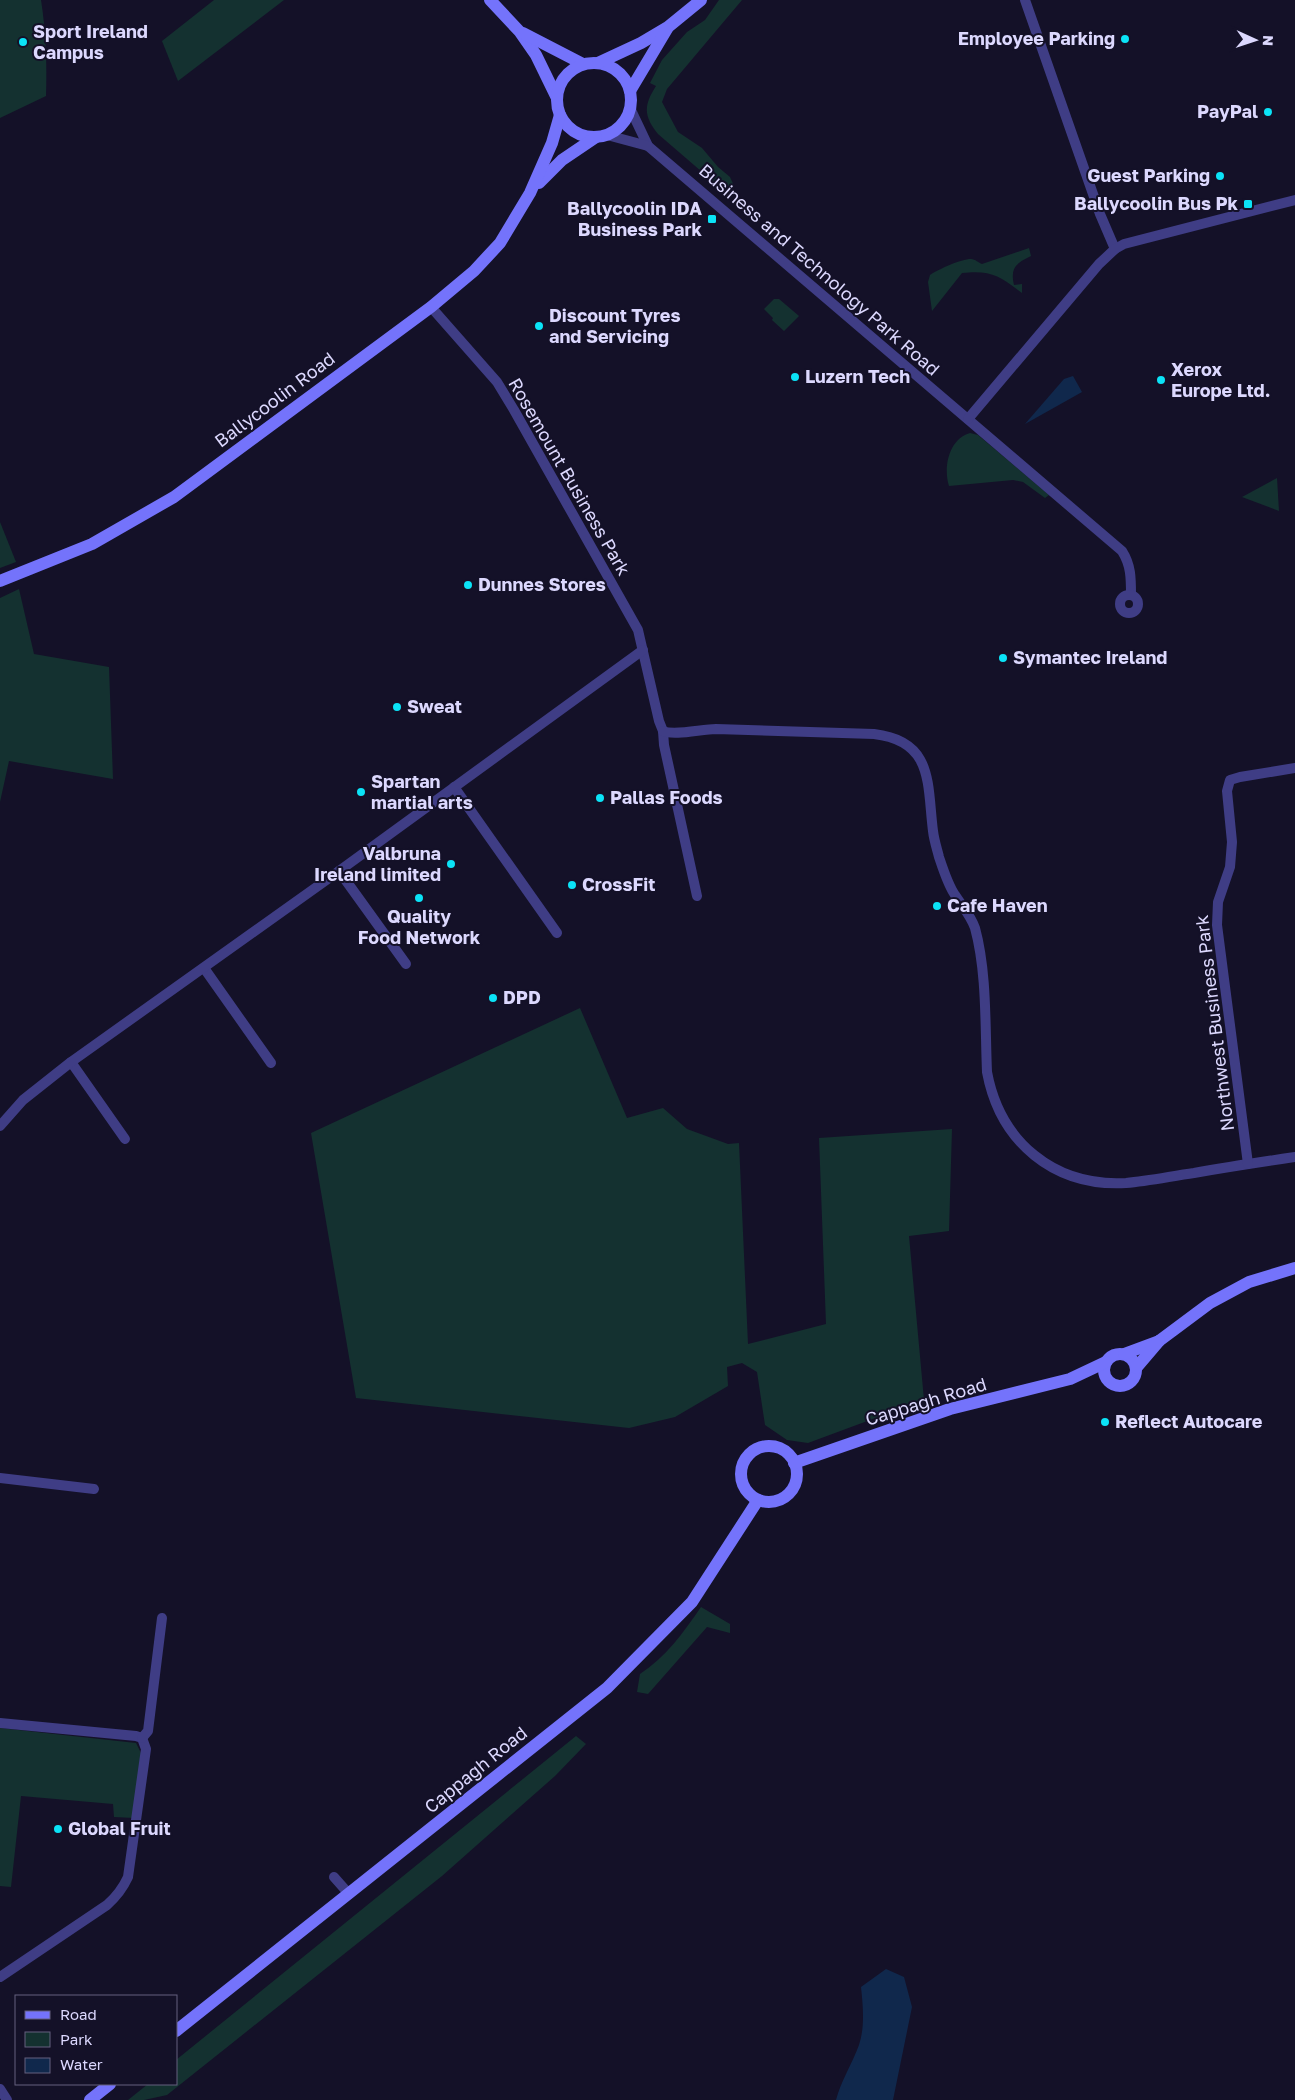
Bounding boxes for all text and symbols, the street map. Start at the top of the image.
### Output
north arrow [1230,15,1280,65]
place label: Sport Ireland Campus [33,20,148,63]
place label: Employee Parking [958,27,1115,49]
marker: Employee Parking [1119,33,1131,45]
text: N [1260,35,1277,46]
marker: Sport Ireland Campus [17,36,29,48]
place label: PayPal [1197,100,1258,122]
marker: PayPal [1262,106,1274,118]
street label: Business and Technology Park Road [695,159,944,380]
place label: Guest Parking [1087,164,1210,186]
marker: Guest Parking [1214,170,1226,182]
place label: Ballycoolin Bus Pk [1074,192,1239,214]
place label: Ballycoolin IDA Business Park [567,197,703,240]
marker: Ballycoolin Bus Pk [1242,198,1254,210]
marker: Ballycoolin IDA Business Park [706,213,718,225]
place label: Discount Tyres and Servicing [549,304,681,347]
marker: Discount Tyres and Servicing [533,320,545,332]
street label: Ballycoolin Road [210,347,339,452]
place label: Xerox Europe Ltd. [1171,358,1270,401]
place label: Luzern Tech [805,365,910,387]
marker: Luzern Tech [789,371,801,383]
street label: Rosemount Business Park [504,374,636,579]
marker: Xerox Europe Ltd. [1155,374,1167,386]
place label: Dunnes Stores [478,573,606,595]
marker: Dunnes Stores [462,579,474,591]
place label: Symantec Ireland [1013,646,1167,668]
marker: Symantec Ireland [997,652,1009,664]
place label: Sweat [407,695,462,717]
marker: Sweat [391,701,403,713]
place label: Spartan martial arts [371,770,473,813]
marker: Spartan martial arts [355,786,367,798]
place label: Pallas Foods [610,786,723,808]
marker: Pallas Foods [594,792,606,804]
place label: Valbruna Ireland limited [314,842,441,885]
marker: Valbruna Ireland limited [445,858,457,870]
place label: CrossFit [582,873,655,895]
marker: CrossFit [566,879,578,891]
marker: Quality Food Network [413,892,425,904]
place label: Cafe Haven [947,894,1048,916]
marker: Cafe Haven [931,900,943,912]
place label: Quality Food Network [358,905,481,948]
street label: Northwest Business Park [1190,914,1238,1132]
place label: DPD [503,986,541,1008]
marker: DPD [487,992,499,1004]
street label: Cappagh Road [862,1372,989,1430]
place label: Reflect Autocare [1115,1410,1263,1432]
marker: Reflect Autocare [1099,1416,1111,1428]
street label: Cappagh Road [420,1721,531,1817]
place label: Global Fruit [68,1817,171,1839]
marker: Global Fruit [52,1823,64,1835]
legend [15,1995,178,2085]
text: Road [60,2005,97,2023]
text: Park [60,2030,93,2048]
text: Water [60,2055,103,2073]

